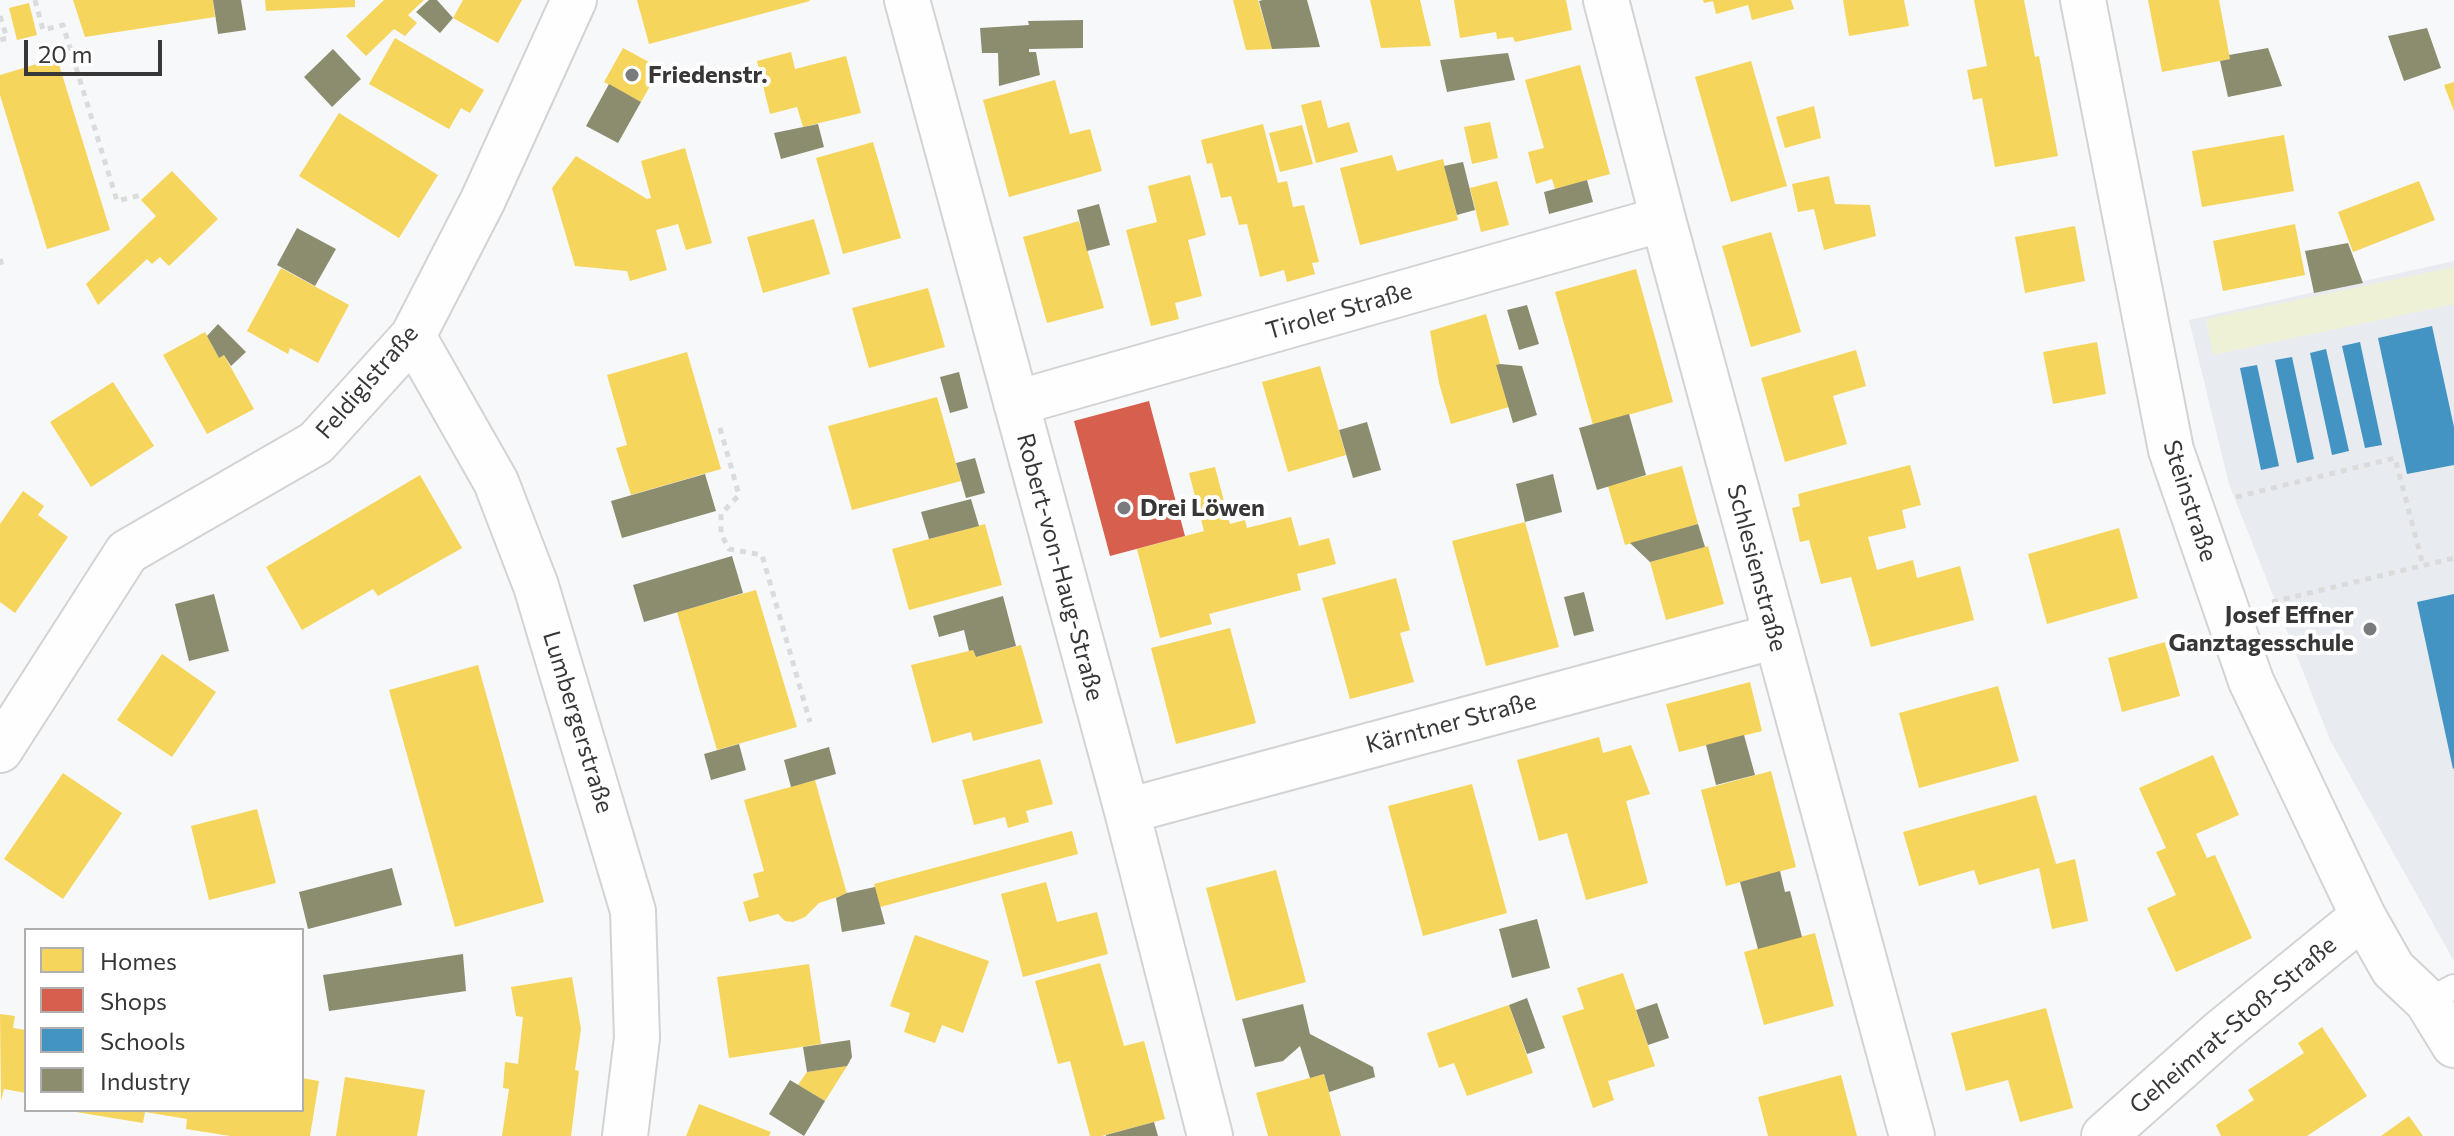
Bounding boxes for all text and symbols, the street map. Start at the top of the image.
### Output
scale bar [28,24,166,74]
text: 20 m [38,39,92,68]
place label: Friedenstr. [648,61,768,89]
marker: Friedenstr. [623,66,641,84]
street label: Tiroler Straße [1263,276,1415,346]
street label: Feldiglstraße [310,319,424,445]
street label: Robert-von-Haug-Straße [1010,430,1110,704]
street label: Steinstraße [2157,437,2223,565]
street label: Schlesienstraße [1721,481,1793,655]
place label: Drei Löwen [1140,494,1265,522]
marker: Drei Löwen [1115,499,1133,517]
place label: Josef Effner Ganztagesschule [2169,601,2354,657]
marker: Josef Effner Ganztagesschule [2361,620,2379,638]
street label: Lumbergerstraße [537,627,619,817]
street label: Kärntner Straße [1363,686,1539,760]
legend [24,928,304,1112]
street label: Geheimrat-Stoß-Straße [2124,930,2342,1120]
text: Homes [100,946,177,975]
text: Shops [100,986,167,1015]
text: Schools [100,1026,185,1055]
text: Industry [100,1066,190,1095]

